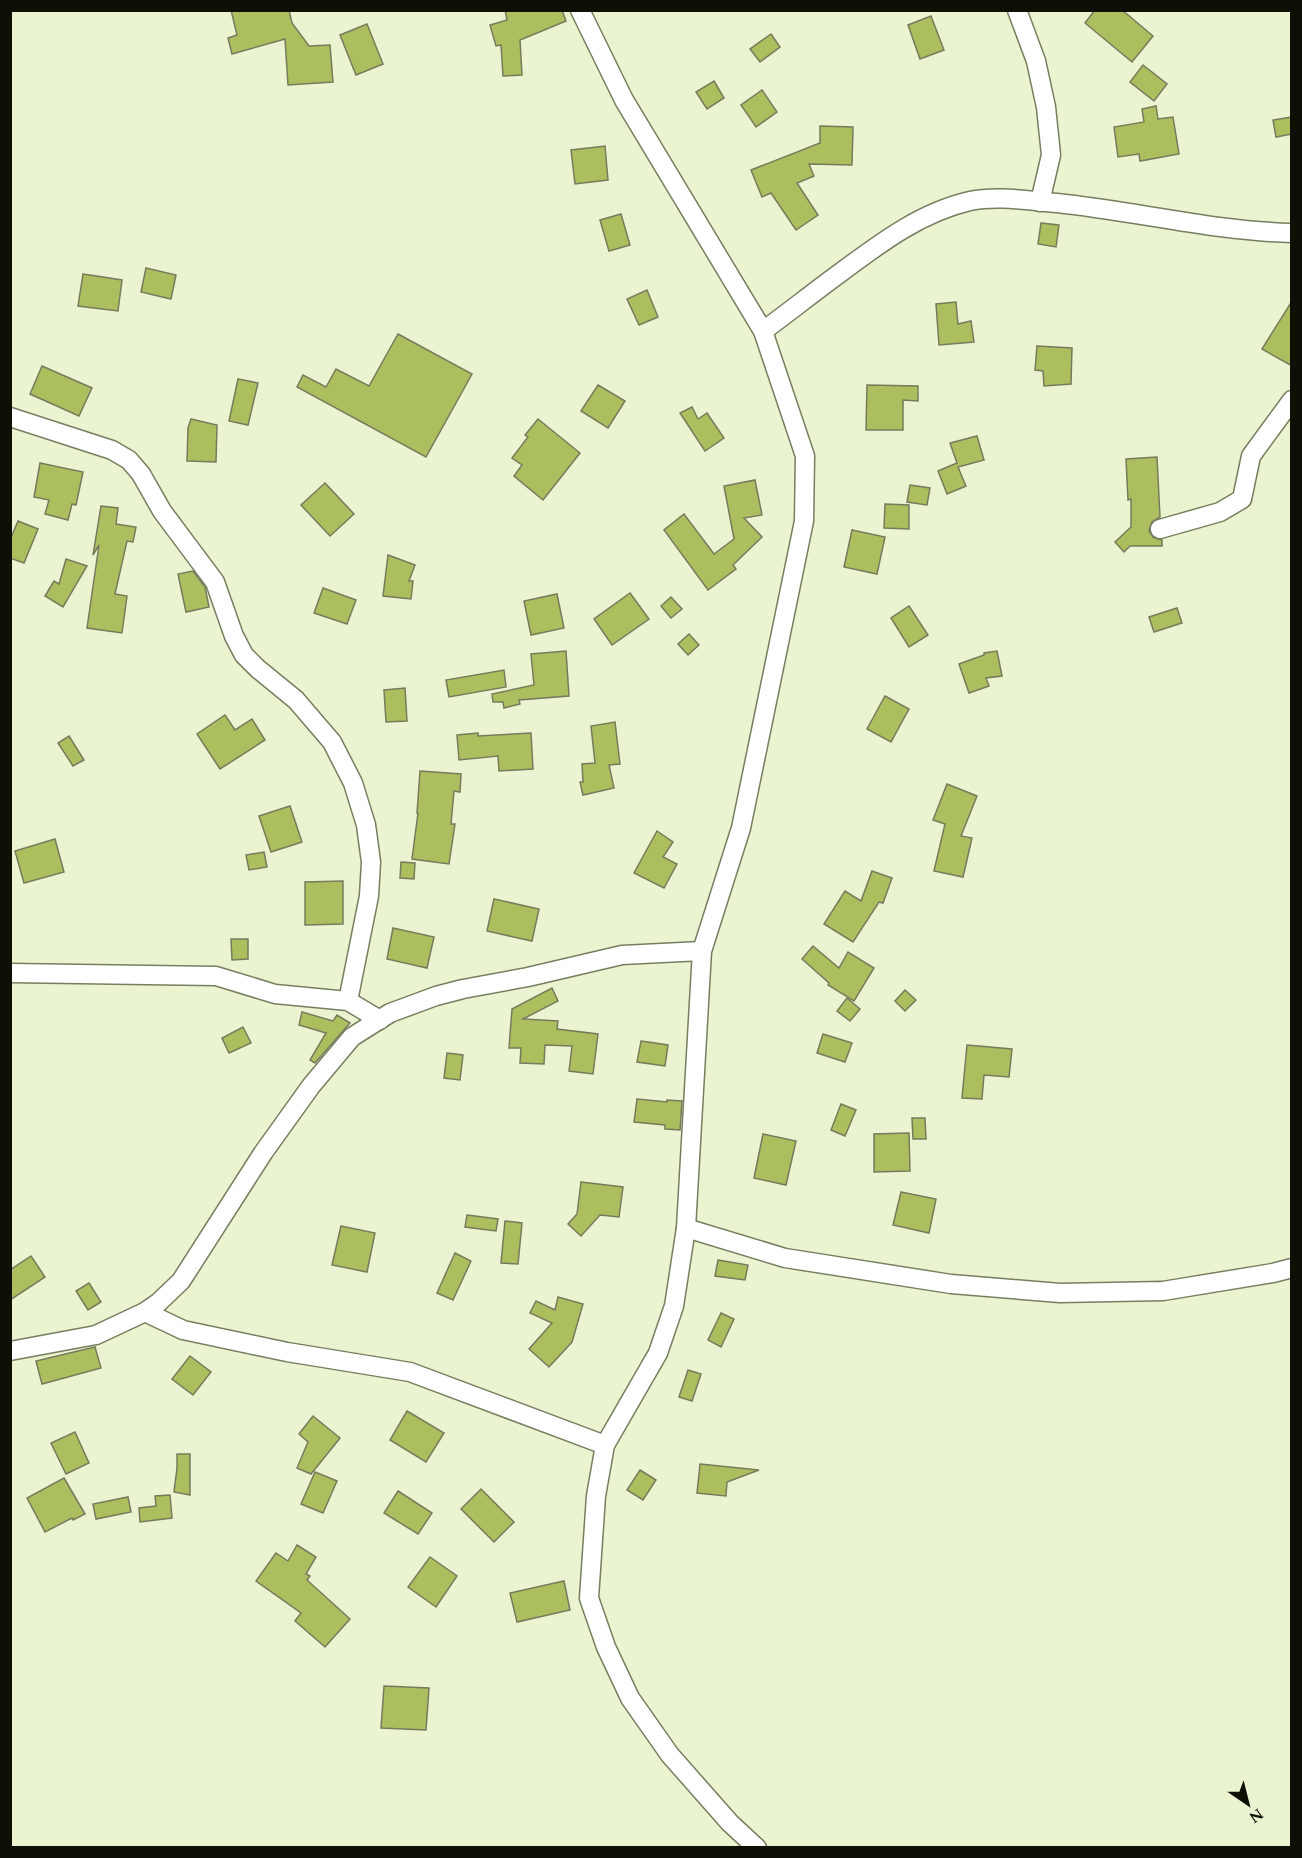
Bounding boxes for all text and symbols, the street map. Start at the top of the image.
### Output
north arrow [1218,1774,1278,1834]
text: N [1244,1802,1268,1829]

